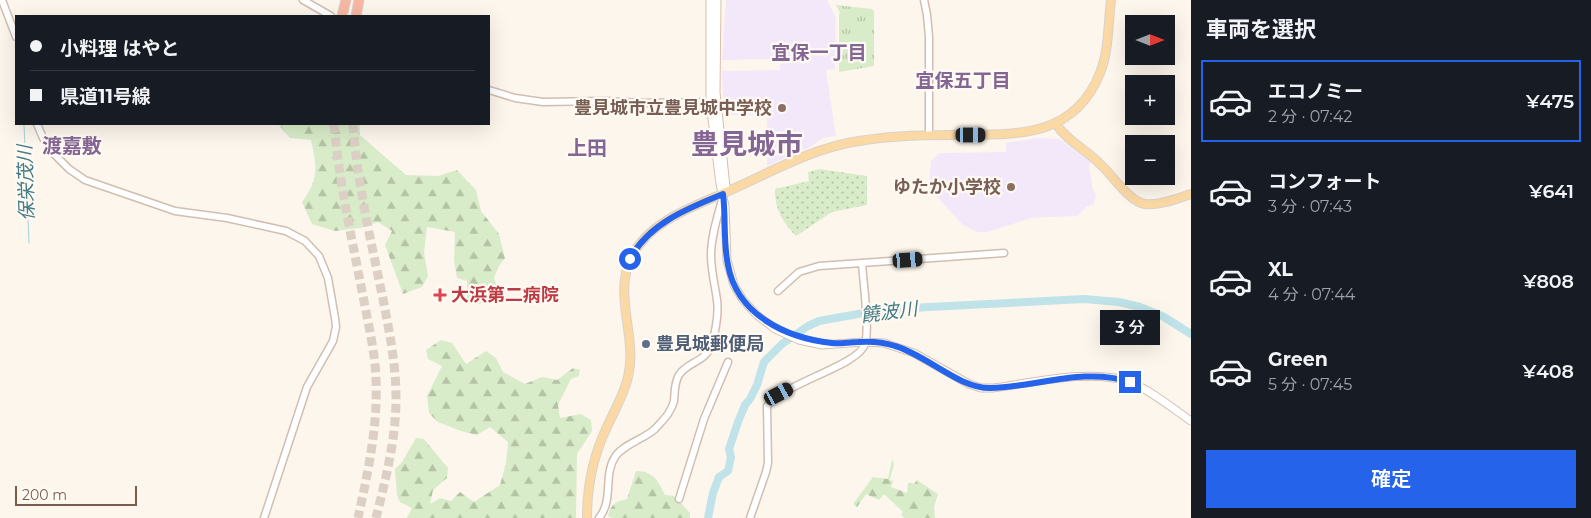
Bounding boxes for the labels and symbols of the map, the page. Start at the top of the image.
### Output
north arrow [1125,15,1175,65]
district label: 宜保一丁目 [771,41,867,64]
district label: 宜保五丁目 [915,69,1011,92]
place label: 豊見城市立豊見城中学校 [574,97,772,119]
marker: 豊見城市立豊見城中学校 [776,102,788,114]
district label: 豊見城市 [691,127,803,161]
car [956,128,986,143]
district label: 渡嘉敷 [42,134,102,158]
district label: 上田 [567,136,607,160]
water label: 保栄茂川 [13,143,39,221]
place label: ゆたか小学校 [893,176,1001,198]
marker: ゆたか小学校 [1005,181,1017,193]
route start [619,248,641,270]
car [892,251,923,269]
place label: 大浜第二病院 [451,284,559,306]
marker: 大浜第二病院 [433,288,447,302]
water label: 饒波川 [859,297,921,327]
callout: 3 分 [1100,310,1160,344]
place label: 豊見城郵便局 [656,333,764,355]
marker: 豊見城郵便局 [640,338,652,350]
route end [1119,371,1141,393]
car [762,380,795,408]
scale bar [15,483,138,506]

